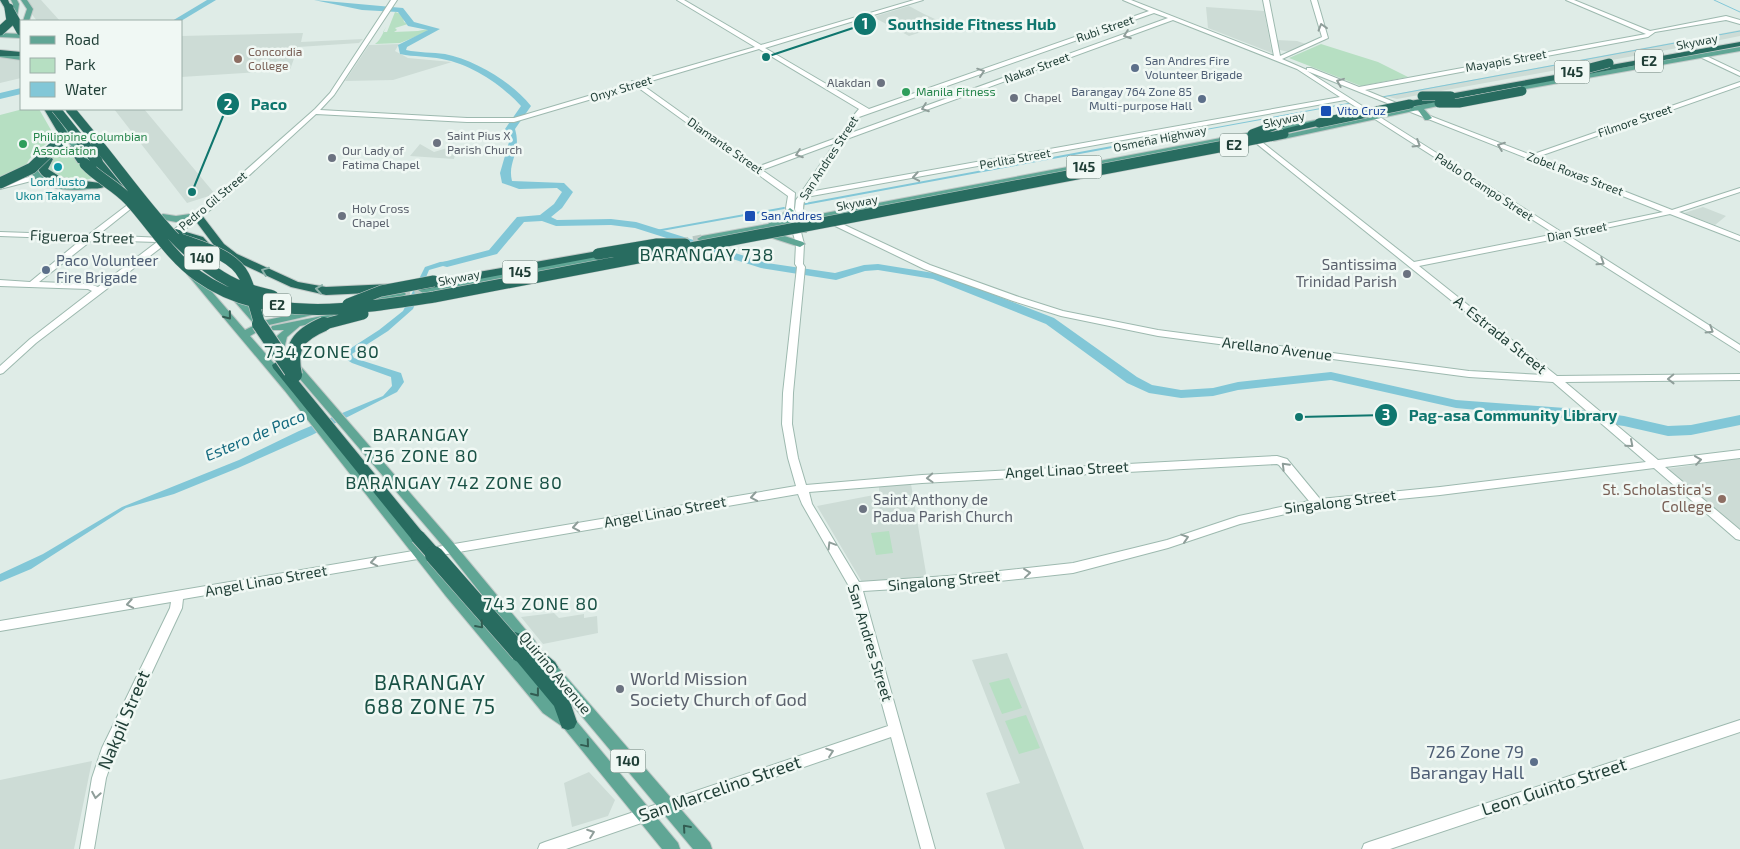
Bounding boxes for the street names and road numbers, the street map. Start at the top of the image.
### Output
street label: Rubi Street [1074,12,1136,44]
street label: Skyway [1675,30,1719,52]
street label: Mayapis Street [1464,46,1548,74]
street label: Nakar Street [1002,49,1072,85]
road number: E2 [1635,49,1663,72]
road number: 145 [1554,61,1590,84]
street label: Onyx Street [588,72,654,104]
street label: Filmore Street [1596,101,1674,139]
street label: Skyway [1262,108,1306,130]
street label: San Andres Street [796,113,861,202]
street label: Diamante Street [685,114,766,177]
street label: Osmeña Highway [1112,122,1208,154]
road number: E2 [1220,134,1248,156]
street label: Perlita Street [978,145,1052,171]
street label: Zobel Roxas Street [1525,148,1626,198]
street label: Pablo Ocampo Street [1433,149,1537,223]
road number: 145 [1066,156,1102,178]
street label: Pedro Gil Street [176,168,249,233]
street label: Skyway [835,191,879,213]
street label: Dian Street [1546,218,1608,244]
street label: Figueroa Street [30,225,135,247]
road number: 140 [184,247,220,270]
road number: 145 [502,260,538,284]
street label: Skyway [437,266,481,288]
street label: A. Estrada Street [1451,291,1551,377]
road number: E2 [263,294,291,316]
street label: Arellano Avenue [1221,332,1333,364]
street label: Angel Linao Street [1005,457,1129,481]
street label: Singalong Street [1283,485,1397,517]
street label: Angel Linao Street [602,491,728,531]
street label: Angel Linao Street [203,560,329,600]
street label: Singalong Street [887,566,1001,594]
street label: San Andres Street [845,582,897,704]
street label: Quirino Avenue [515,627,596,718]
street label: Nakpil Street [92,667,154,772]
road number: 140 [610,749,646,772]
street label: San Marcelino Street [636,750,804,826]
street label: Leon Guinto Street [1478,752,1629,820]

